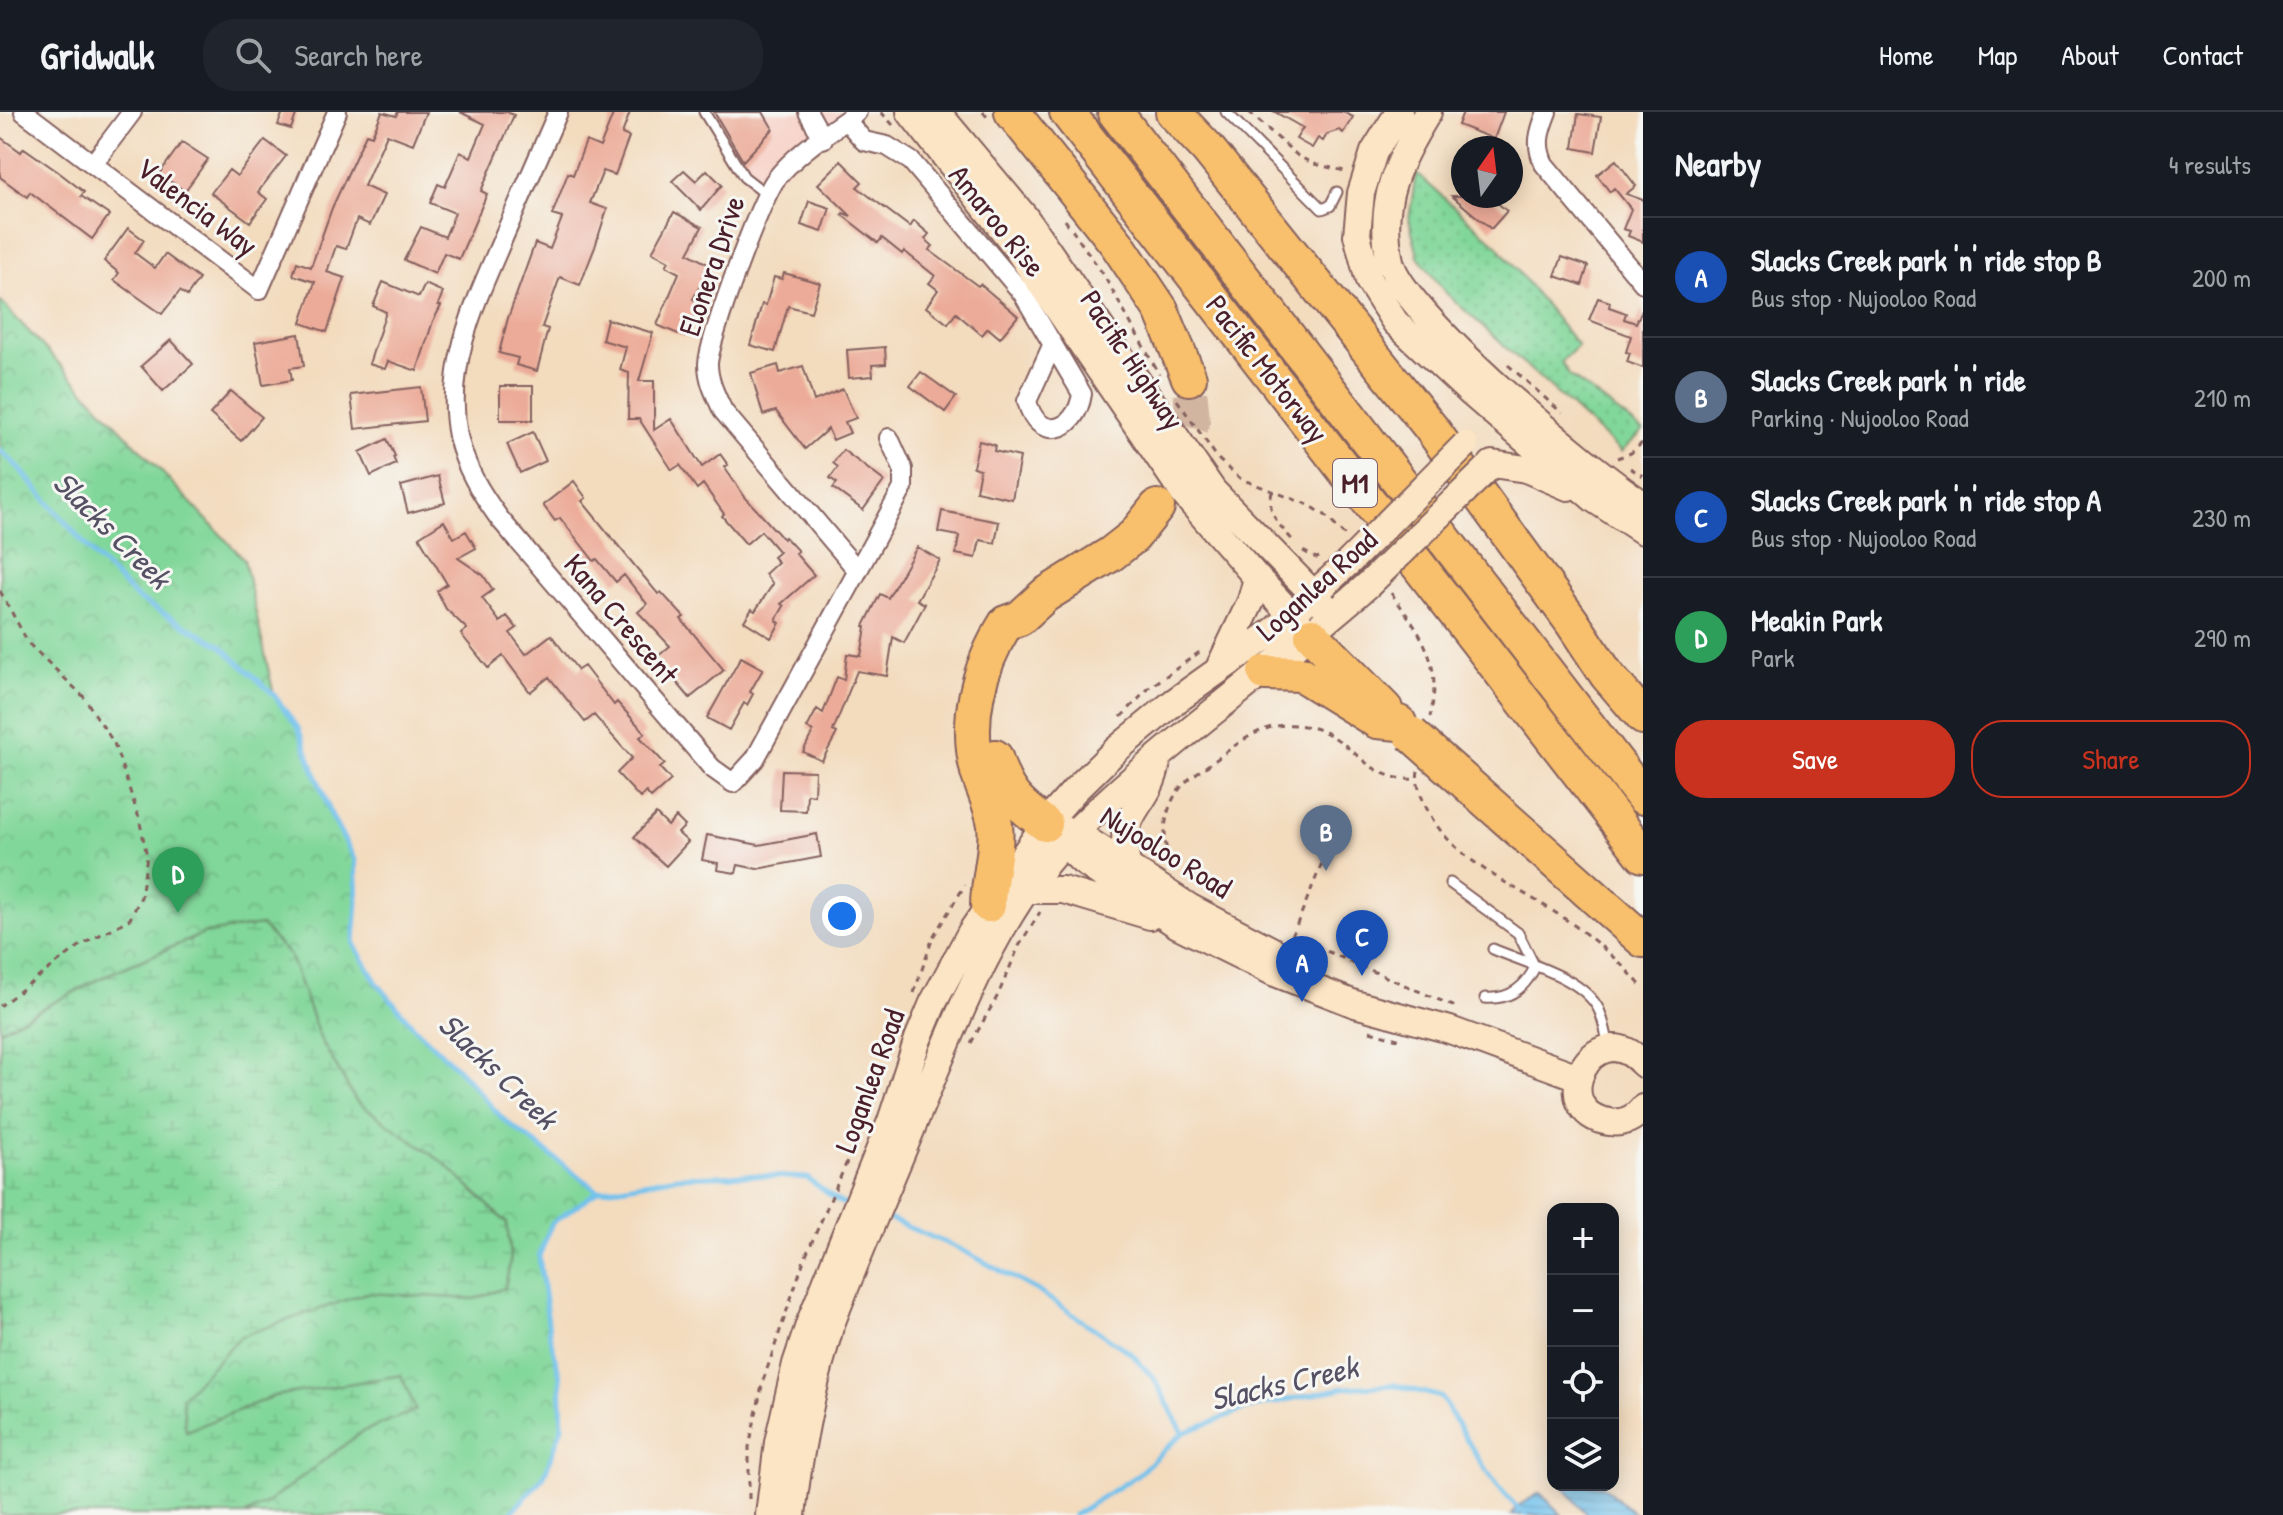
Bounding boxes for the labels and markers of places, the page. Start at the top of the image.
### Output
pin: B [1300,805,1352,871]
pin: D [152,847,204,913]
pin: C [1336,910,1388,976]
pin: A [1276,936,1328,1002]

